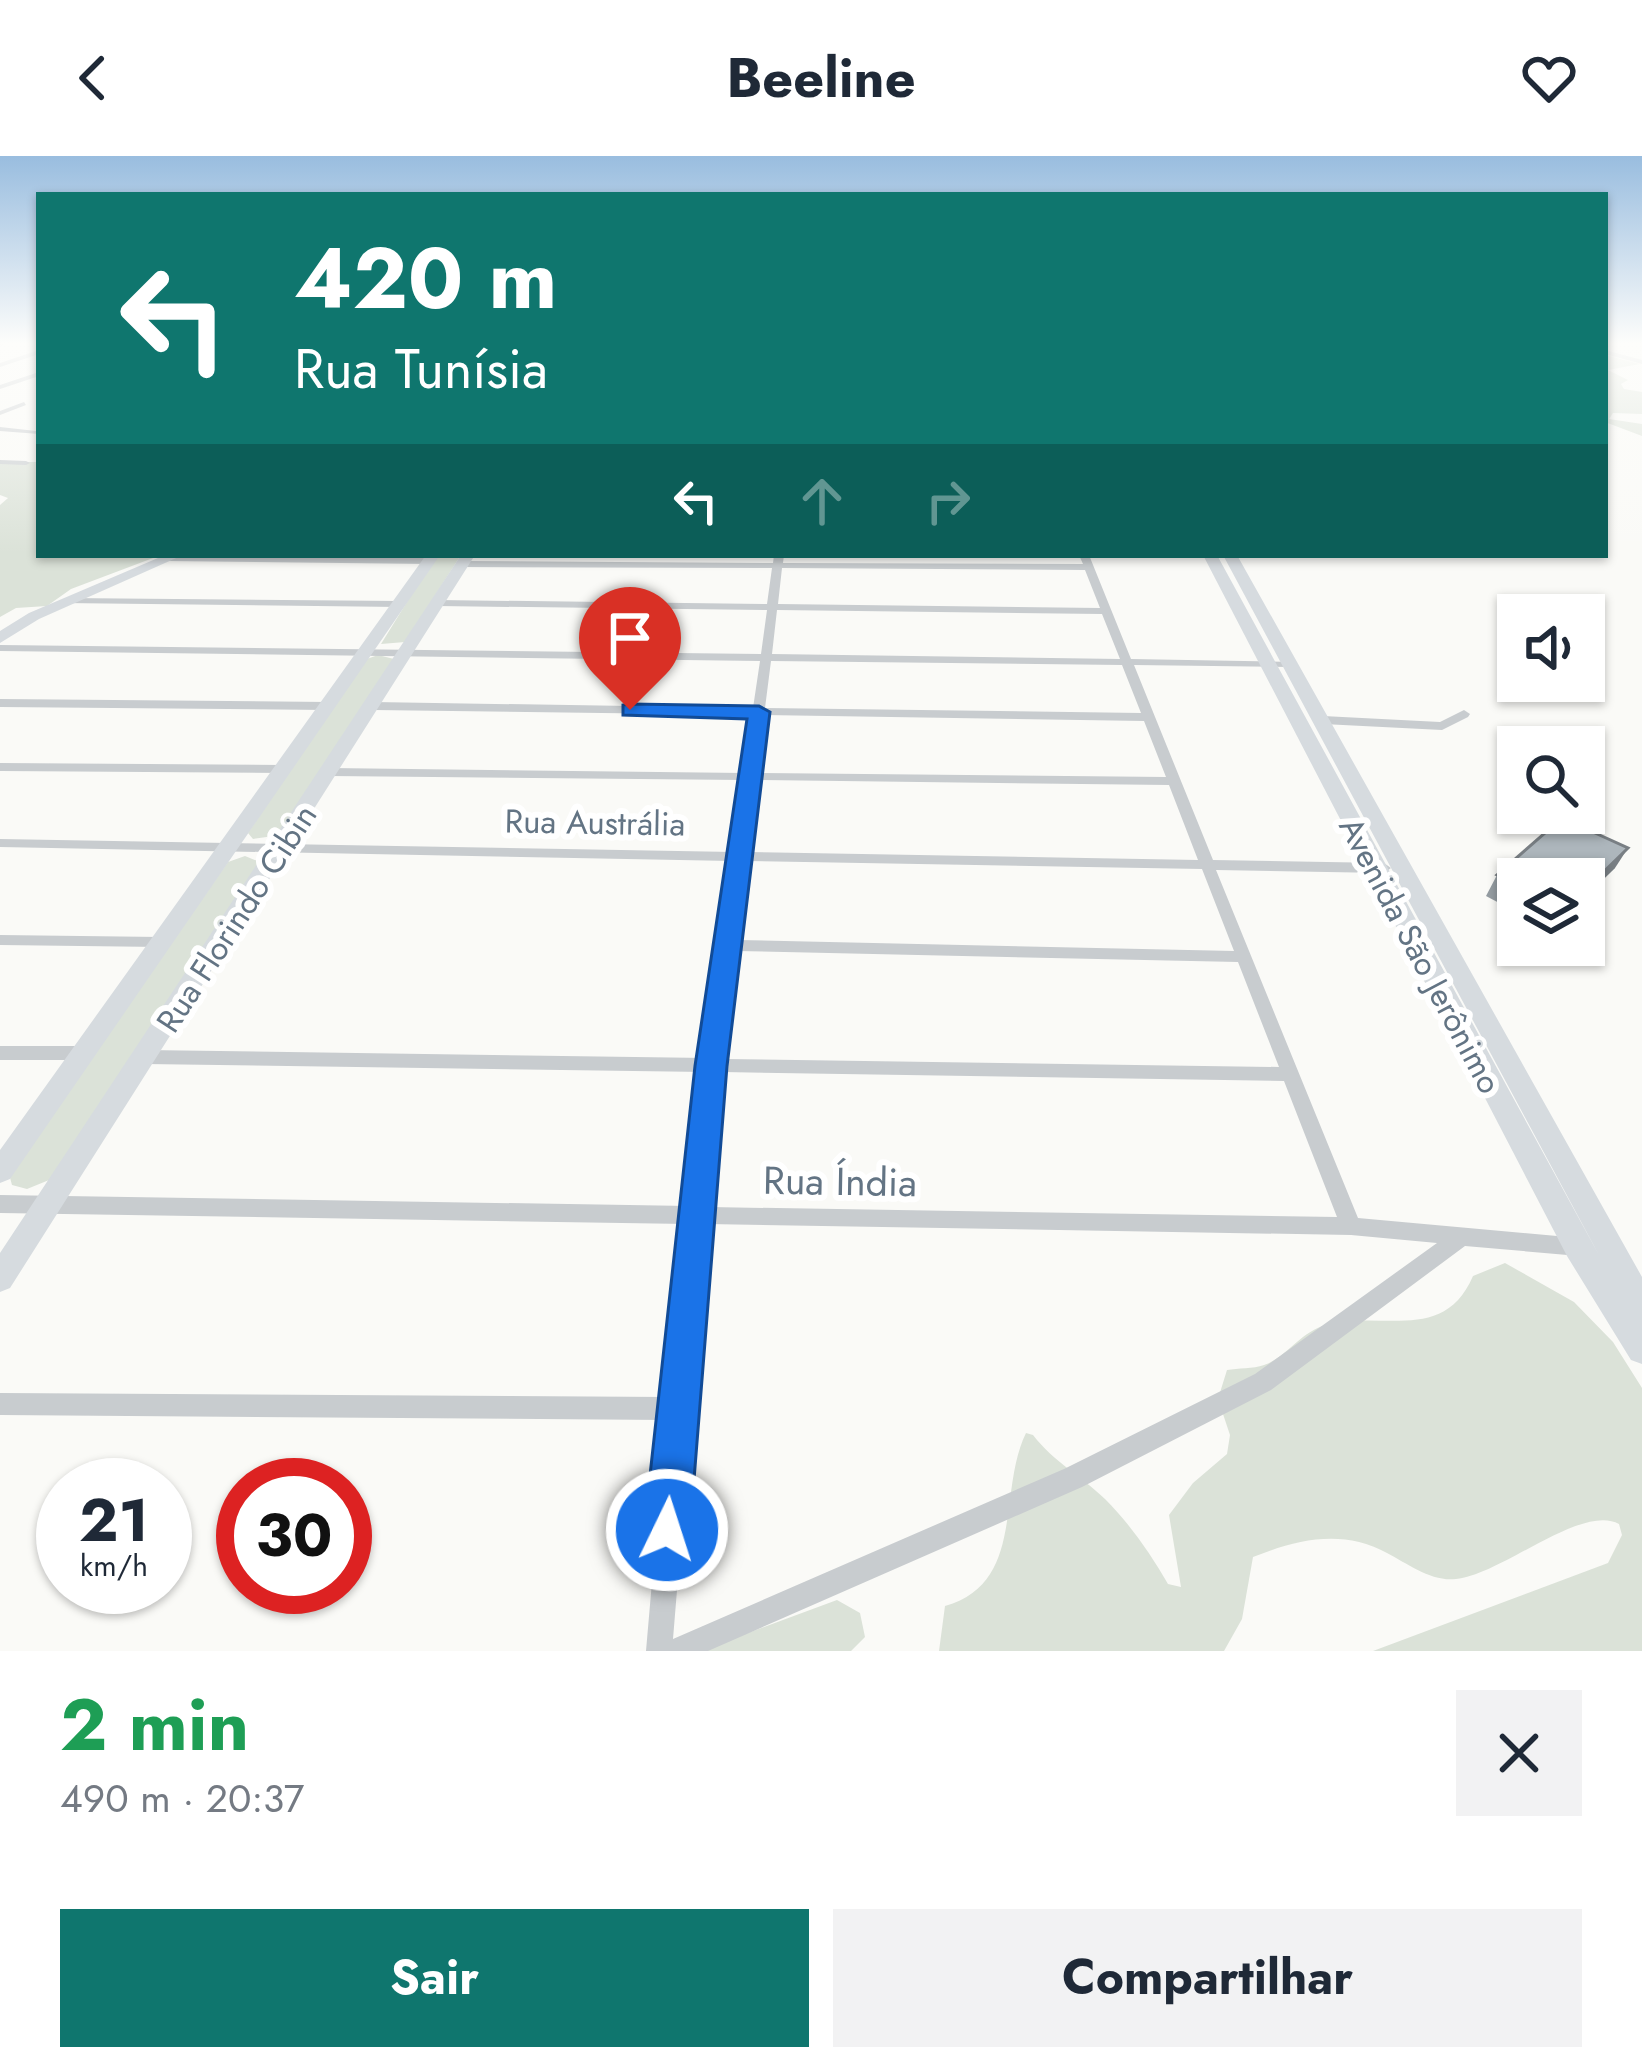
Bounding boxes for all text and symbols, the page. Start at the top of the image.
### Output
text: Beeline [726,39,916,117]
icon: back [60,45,126,111]
icon: heart [1516,45,1582,111]
text: 420 m [294,218,557,340]
icon: left [96,240,252,396]
text: Rua Tunísia [294,330,548,408]
icon: left [663,468,729,534]
icon: ahead [789,468,855,534]
icon: right [915,468,981,534]
pin [579,587,681,710]
map controls [1497,594,1605,966]
button: sound [1497,594,1605,702]
icon: arrive [597,605,663,671]
button: search [1497,726,1605,834]
street label: Rua Florindo Cibin [145,795,328,1042]
street label: Rua Austrália [504,797,686,848]
street label: Avenida São Jerônimo [1328,809,1513,1102]
button: layers [1497,858,1605,966]
street label: Rua Índia [763,1152,917,1211]
speed limit sign: 30 [216,1458,372,1614]
position arrow [604,1467,730,1593]
text: 21 [79,1477,149,1564]
text: km/h [80,1544,148,1587]
text: 2 min [60,1673,249,1777]
button: close [1456,1690,1582,1816]
text: 490 m · 20:37 [60,1770,304,1827]
button: Sair [60,1909,809,2047]
button: Compartilhar [833,1909,1582,2047]

